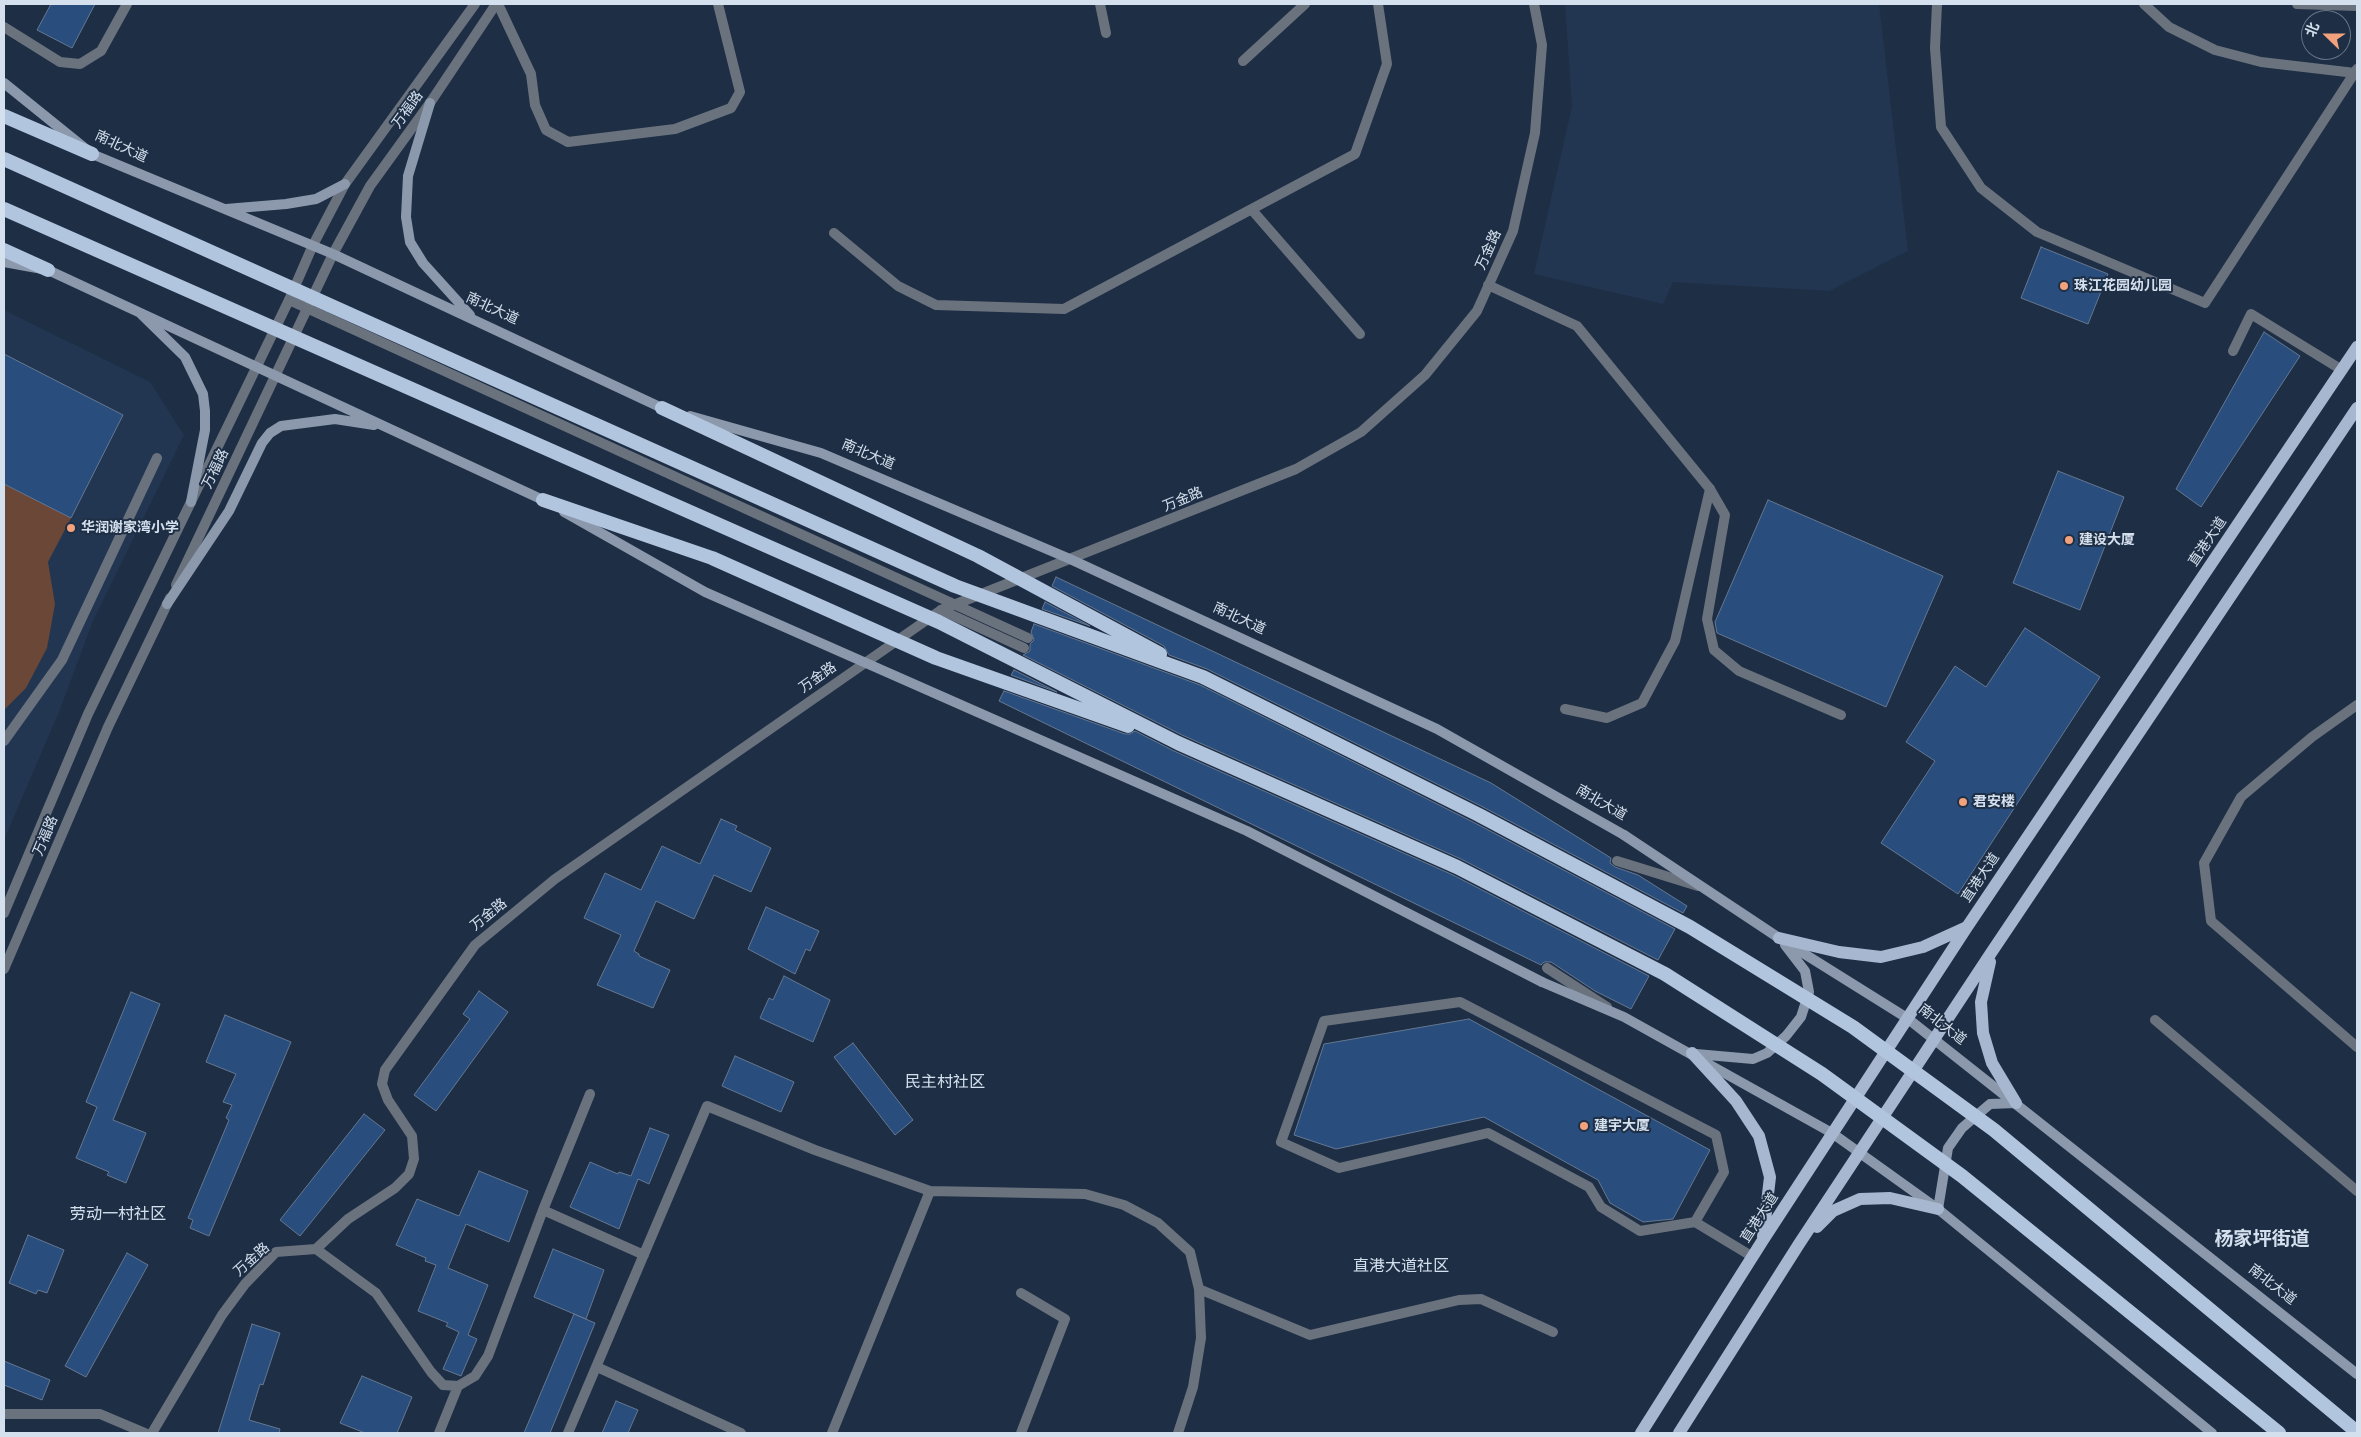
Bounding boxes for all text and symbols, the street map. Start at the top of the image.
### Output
north arrow [2301,10,2351,60]
text: 北 [2302,20,2323,39]
street label: 万福路 [389,88,427,132]
street label: 南北大道 [92,128,150,166]
street label: 万金路 [1473,227,1505,273]
place label: 珠江花园幼儿园 [2074,278,2172,294]
marker: 珠江花园幼儿园 [2058,280,2070,292]
street label: 南北大道 [463,290,521,328]
street label: 南北大道 [839,436,897,474]
street label: 万福路 [199,446,233,492]
street label: 万金路 [1160,484,1206,516]
street label: 直港大道 [2185,514,2231,570]
place label: 华润谢家湾小学 [81,520,179,536]
marker: 华润谢家湾小学 [65,522,77,534]
place label: 建设大厦 [2079,532,2135,548]
marker: 建设大厦 [2063,534,2075,546]
street label: 南北大道 [1210,600,1268,638]
street label: 万金路 [796,659,840,697]
street label: 南北大道 [1573,782,1629,824]
place label: 君安楼 [1973,794,2015,810]
marker: 君安楼 [1957,796,1969,808]
street label: 万福路 [30,813,62,859]
street label: 直港大道 [1958,850,2004,906]
street label: 万金路 [467,895,511,935]
street label: 南北大道 [1915,1001,1969,1049]
district label: 民主村社区 [905,1073,985,1093]
place label: 建宇大厦 [1594,1118,1650,1134]
marker: 建宇大厦 [1578,1120,1590,1132]
street label: 直港大道 [1738,1190,1782,1246]
district label: 劳动一村社区 [70,1205,166,1225]
district label: 杨家坪街道 [2215,1229,2309,1251]
street label: 万金路 [231,1240,273,1280]
district label: 直港大道社区 [1353,1257,1449,1277]
street label: 南北大道 [2245,1261,2299,1309]

